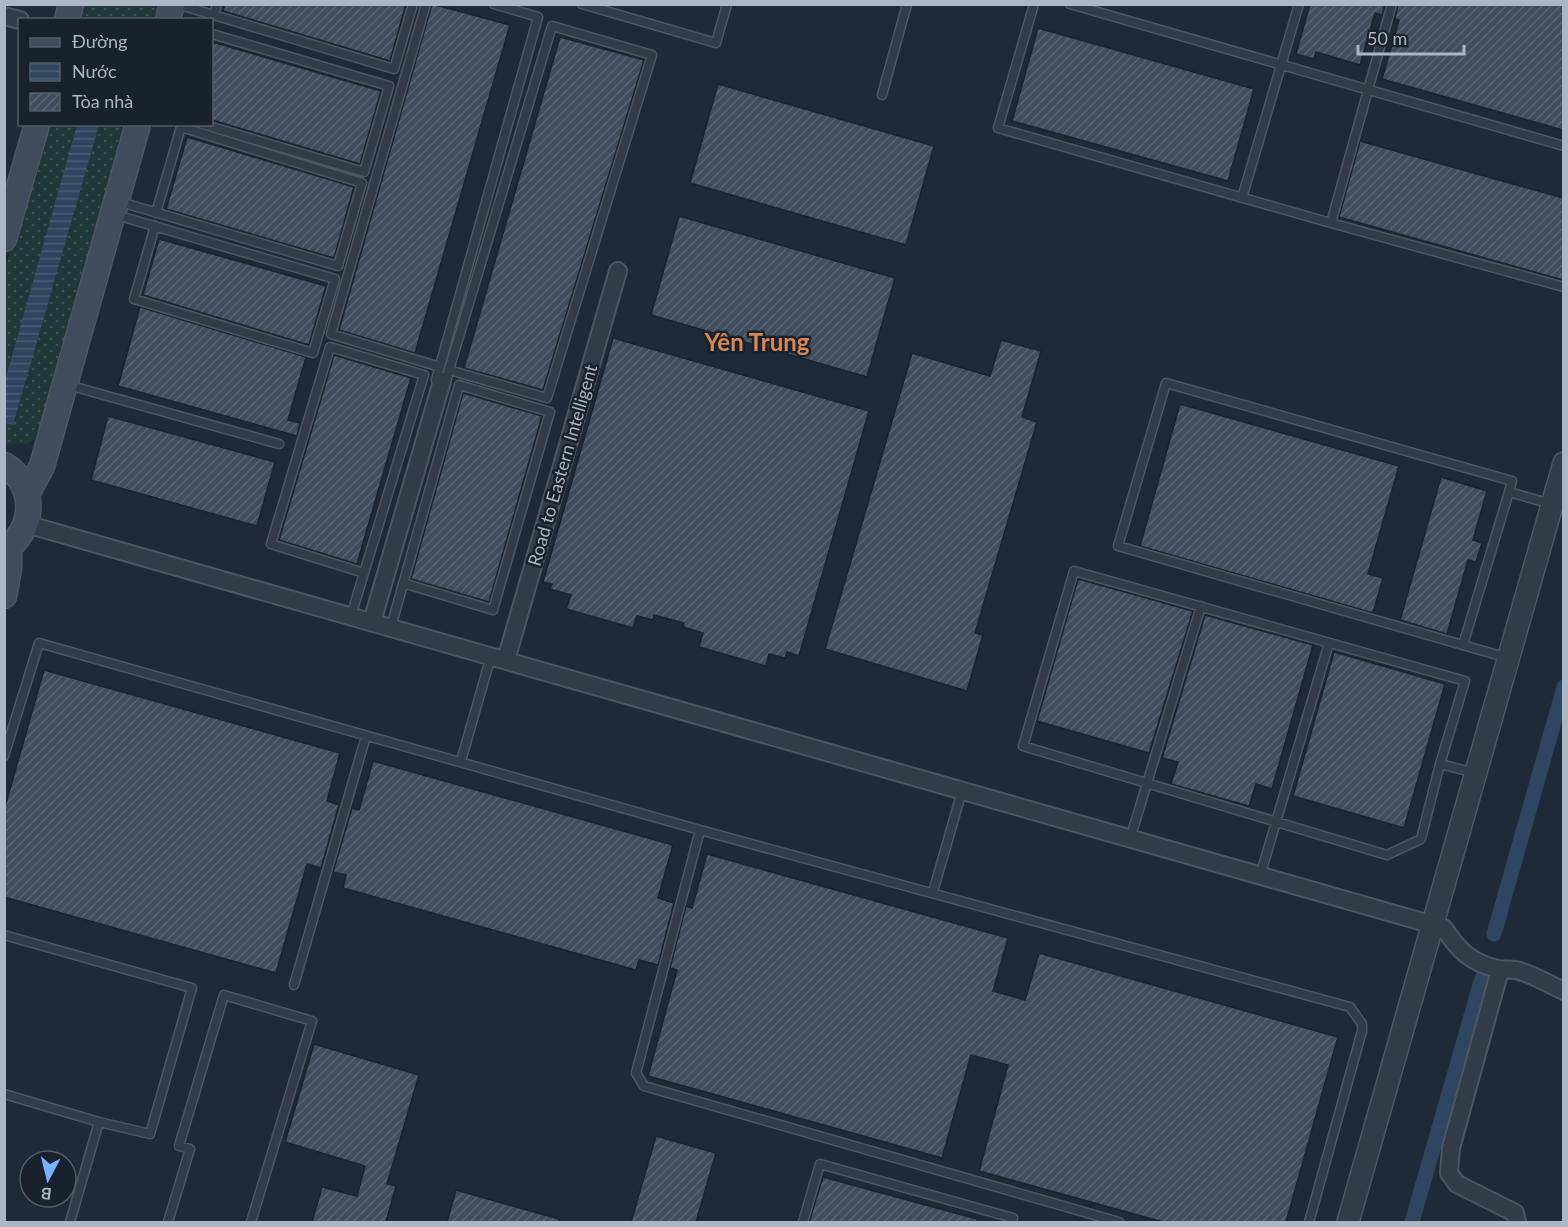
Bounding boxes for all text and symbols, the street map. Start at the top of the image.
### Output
legend [18,18,213,126]
scale bar [1358,18,1464,56]
text: 50 m [1367,27,1407,49]
text: Đường [72,30,127,52]
text: Nước [72,60,117,82]
text: Tòa nhà [72,90,133,112]
district label: Yên Trung [704,327,810,356]
street label: Road to Eastern Intelligent [523,361,601,568]
north arrow [18,1149,78,1209]
text: B [40,1184,53,1204]

